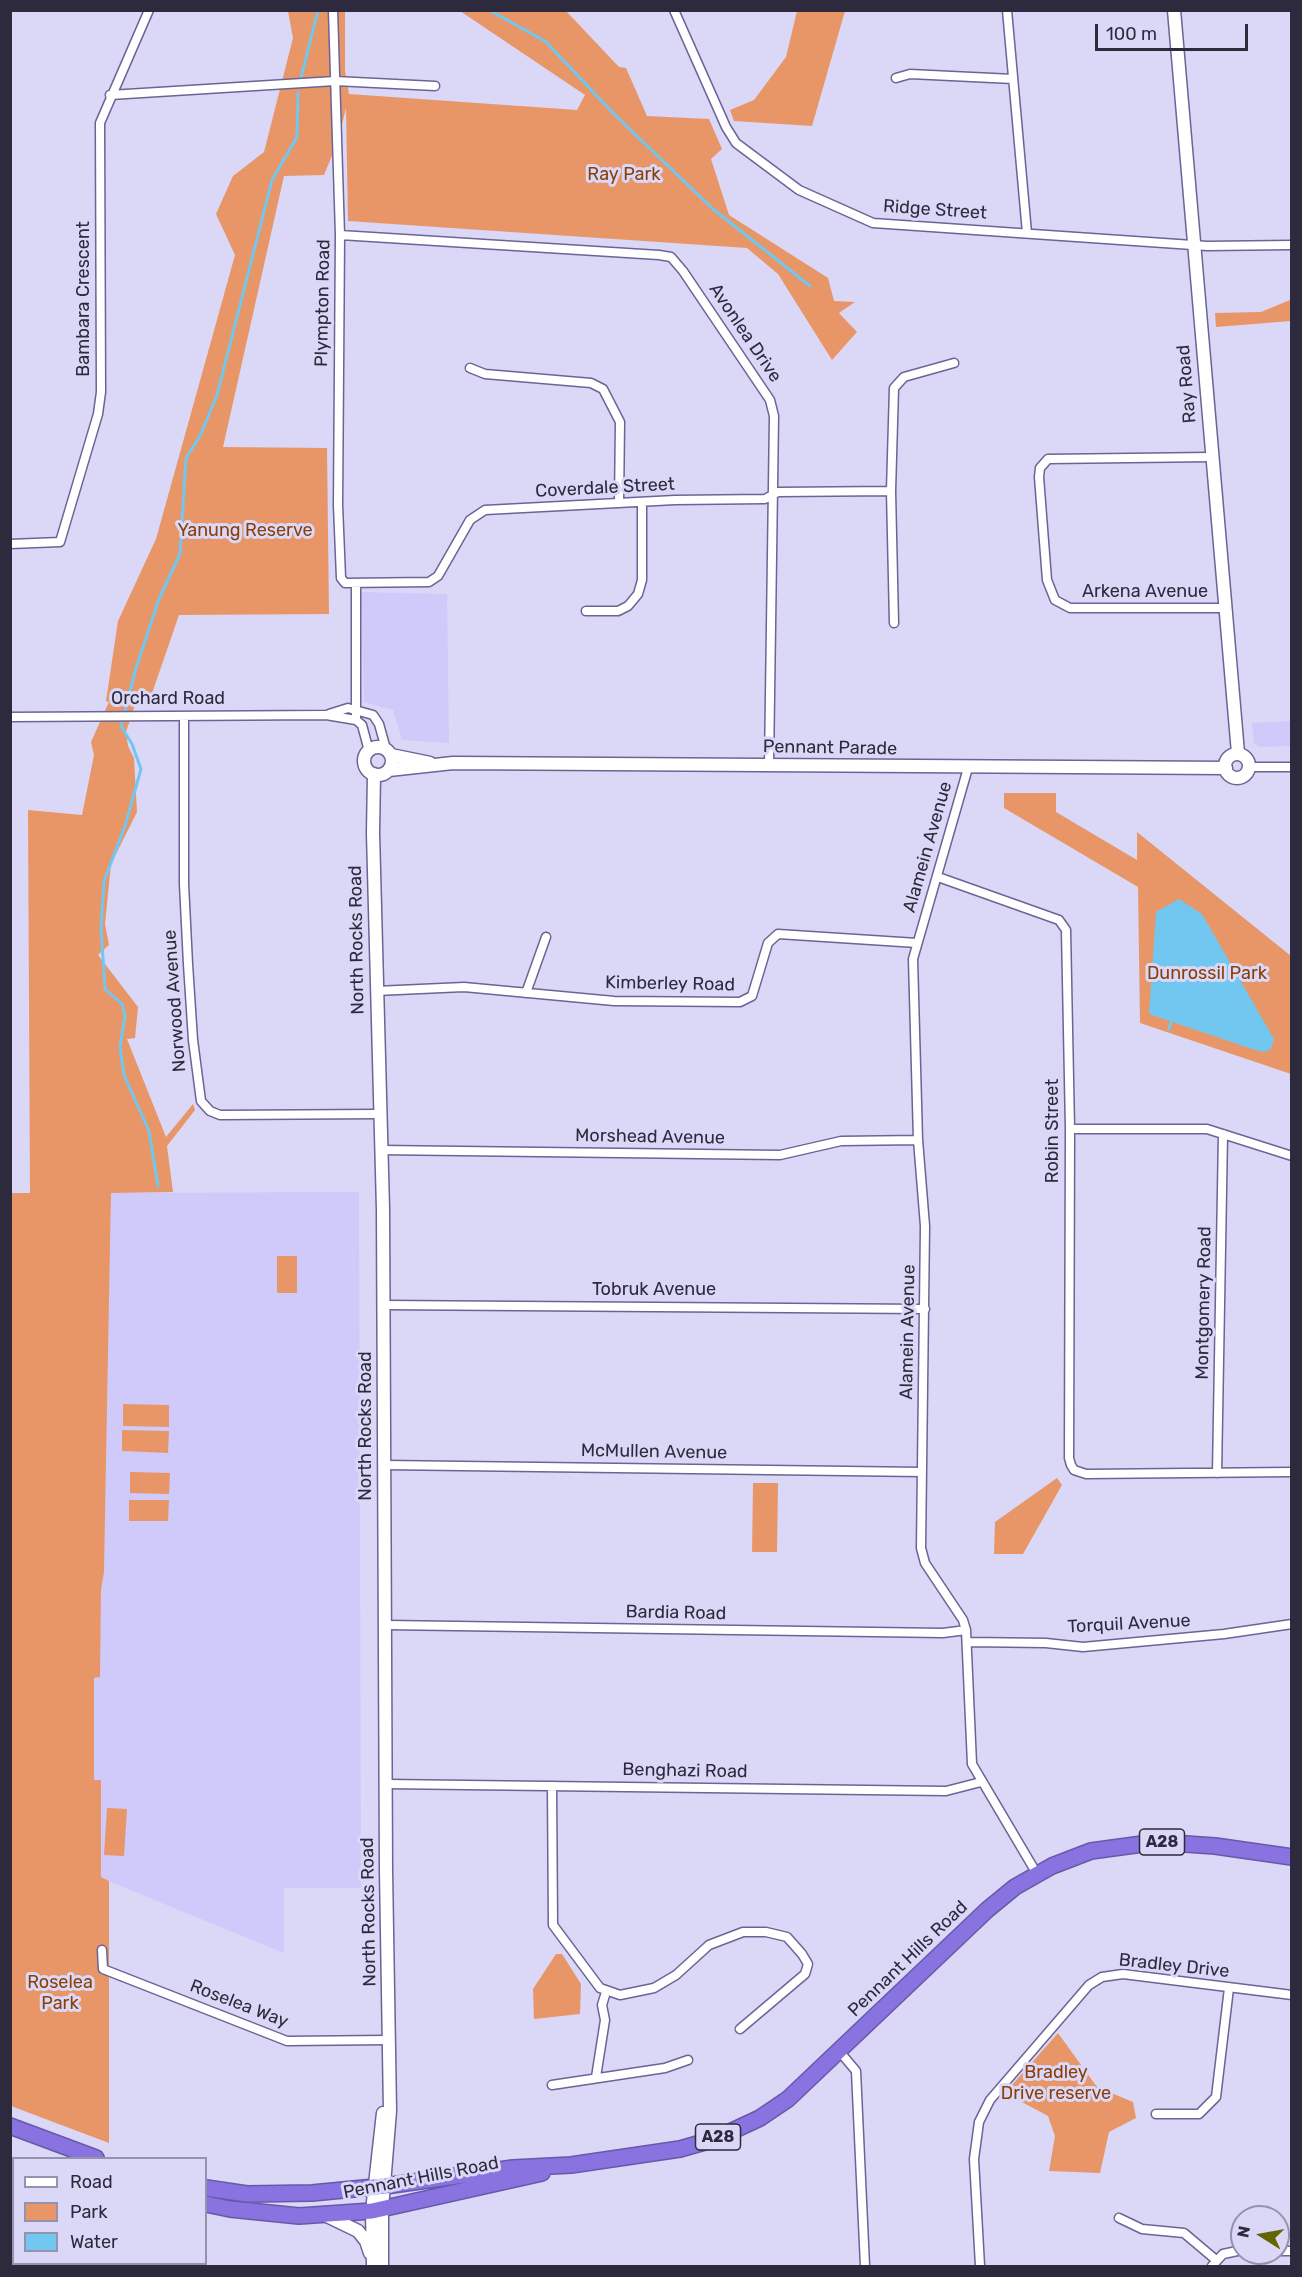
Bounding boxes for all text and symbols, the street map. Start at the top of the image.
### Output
scale bar [1098,12,1251,50]
text: 100 m [1106,23,1157,45]
park label: Ray Park [587,164,661,186]
street label: Ridge Street [882,196,988,224]
street label: Bambara Crescent [73,221,95,377]
street label: Plympton Road [311,239,335,367]
street label: Avonlea Drive [704,280,786,386]
street label: Ray Road [1173,344,1201,424]
street label: Coverdale Street [535,474,675,502]
park label: Yanung Reserve [177,520,313,542]
street label: Arkena Avenue [1082,581,1208,603]
street label: Orchard Road [111,688,225,710]
street label: Pennant Parade [763,736,897,760]
street label: Alamein Avenue [899,779,957,915]
street label: North Rocks Road [345,865,369,1015]
street label: Norwood Avenue [159,929,191,1073]
park label: Dunrossil Park [1147,963,1267,985]
street label: Kimberley Road [605,972,735,996]
street label: Robin Street [1042,1079,1064,1183]
street label: Morshead Avenue [575,1125,725,1149]
street label: Montgomery Road [1192,1226,1216,1380]
street label: Alamein Avenue [896,1264,920,1400]
street label: Tobruk Avenue [592,1279,716,1301]
street label: North Rocks Road [355,1351,377,1501]
street label: McMullen Avenue [581,1440,727,1464]
street label: Bardia Road [625,1601,727,1625]
street label: Torquil Avenue [1067,1610,1191,1638]
street label: Benghazi Road [622,1759,748,1783]
road number: A28 [1140,1829,1184,1855]
street label: North Rocks Road [357,1837,381,1987]
street label: Pennant Hills Road [844,1896,972,2022]
street label: Bradley Drive [1118,1949,1230,1983]
park label: Roselea Park [27,1972,93,2014]
street label: Roselea Way [187,1975,291,2033]
park label: Bradley Drive reserve [1001,2062,1111,2104]
road number: A28 [696,2124,740,2150]
street label: Pennant Hills Road [342,2152,500,2204]
legend [12,2157,207,2265]
text: Road [70,2171,113,2193]
text: Park [70,2201,107,2223]
north arrow [1230,2205,1290,2265]
text: N [1233,2224,1254,2239]
text: Water [70,2231,118,2253]

